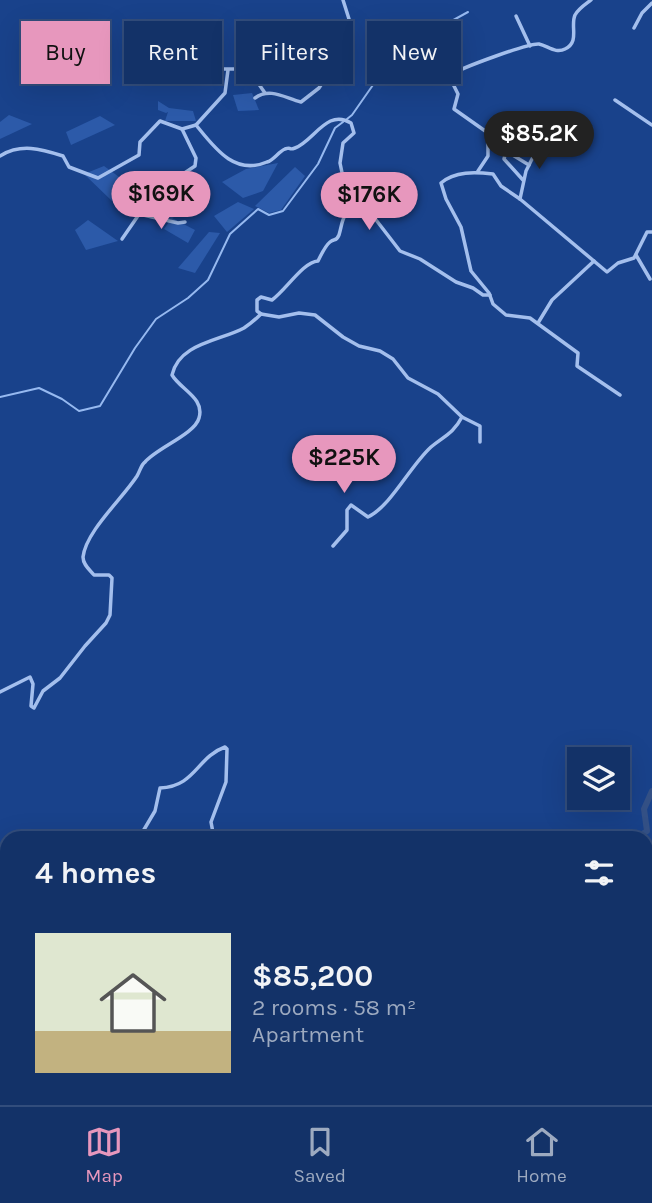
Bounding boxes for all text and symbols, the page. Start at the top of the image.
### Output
chip: Buy [21,21,110,84]
chip: Rent [124,21,222,84]
chip: Filters [236,21,353,84]
chip: New [367,21,461,84]
pin: $85.2K [482,111,596,171]
text: $85.2K [500,120,578,147]
pin: $169K [112,172,210,231]
pin: $176K [320,173,418,232]
text: $169K [127,180,195,207]
text: $176K [337,181,401,208]
pin: $225K [295,435,393,495]
text: $225K [308,444,380,471]
map controls [567,747,630,810]
button: layers [567,747,630,810]
icon: filters [580,854,618,892]
text: 4 homes [35,855,156,891]
text: $85,200 [252,958,373,994]
icon: home [91,961,175,1045]
text: 2 rooms · 58 m² [252,994,416,1021]
text: Apartment [252,1021,364,1048]
tab: Map [85,1123,123,1187]
tab: Saved [293,1123,346,1187]
tab: Home [516,1123,567,1187]

